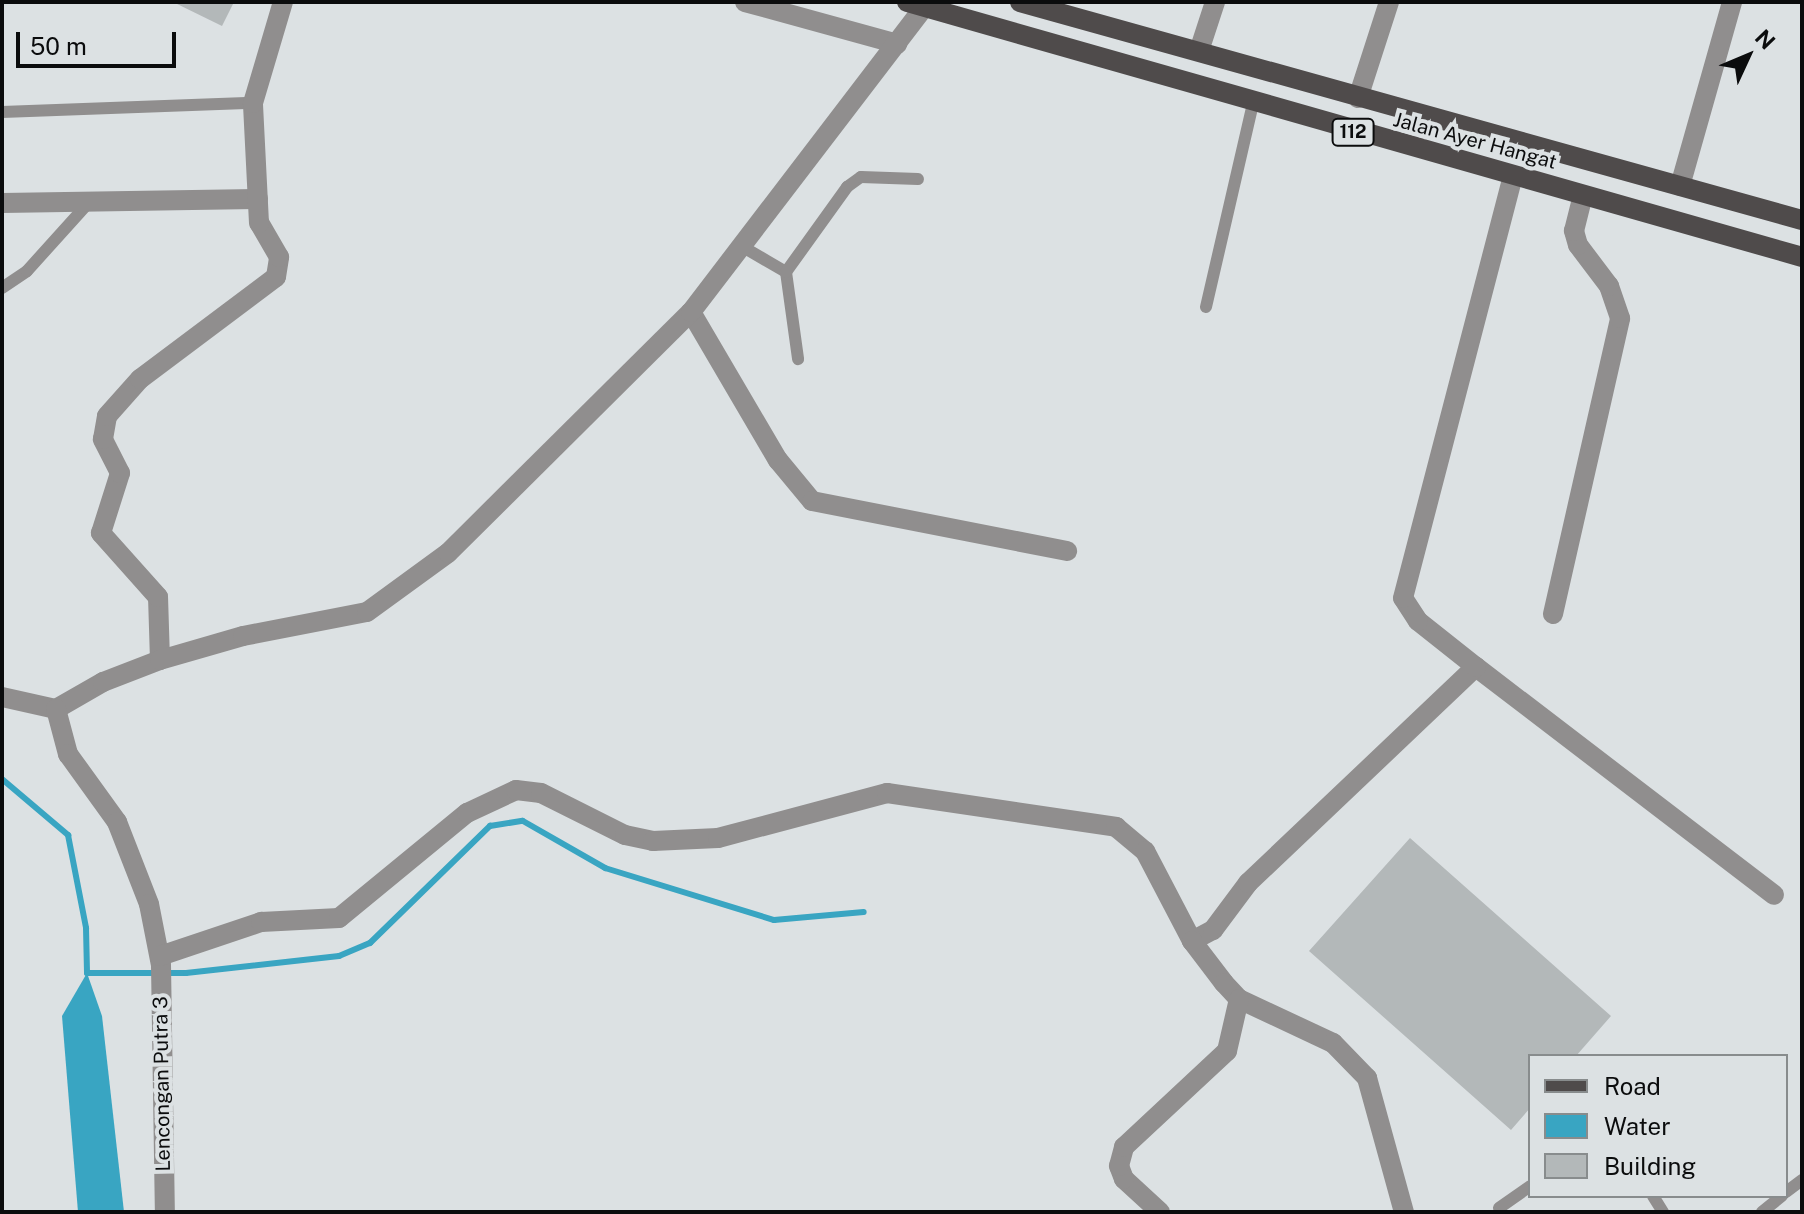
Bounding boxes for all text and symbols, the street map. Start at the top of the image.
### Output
scale bar [20,16,180,66]
north arrow [1708,16,1788,96]
text: N [1750,24,1781,55]
text: 50 m [30,32,87,60]
street label: Jalan Ayer Hangat [1391,108,1559,174]
road number: 112 [1331,118,1375,146]
street label: Lencongan Putra 3 [148,996,176,1172]
legend [1528,1054,1788,1198]
text: Road [1604,1072,1661,1100]
text: Water [1604,1112,1671,1140]
text: Building [1604,1152,1696,1180]

